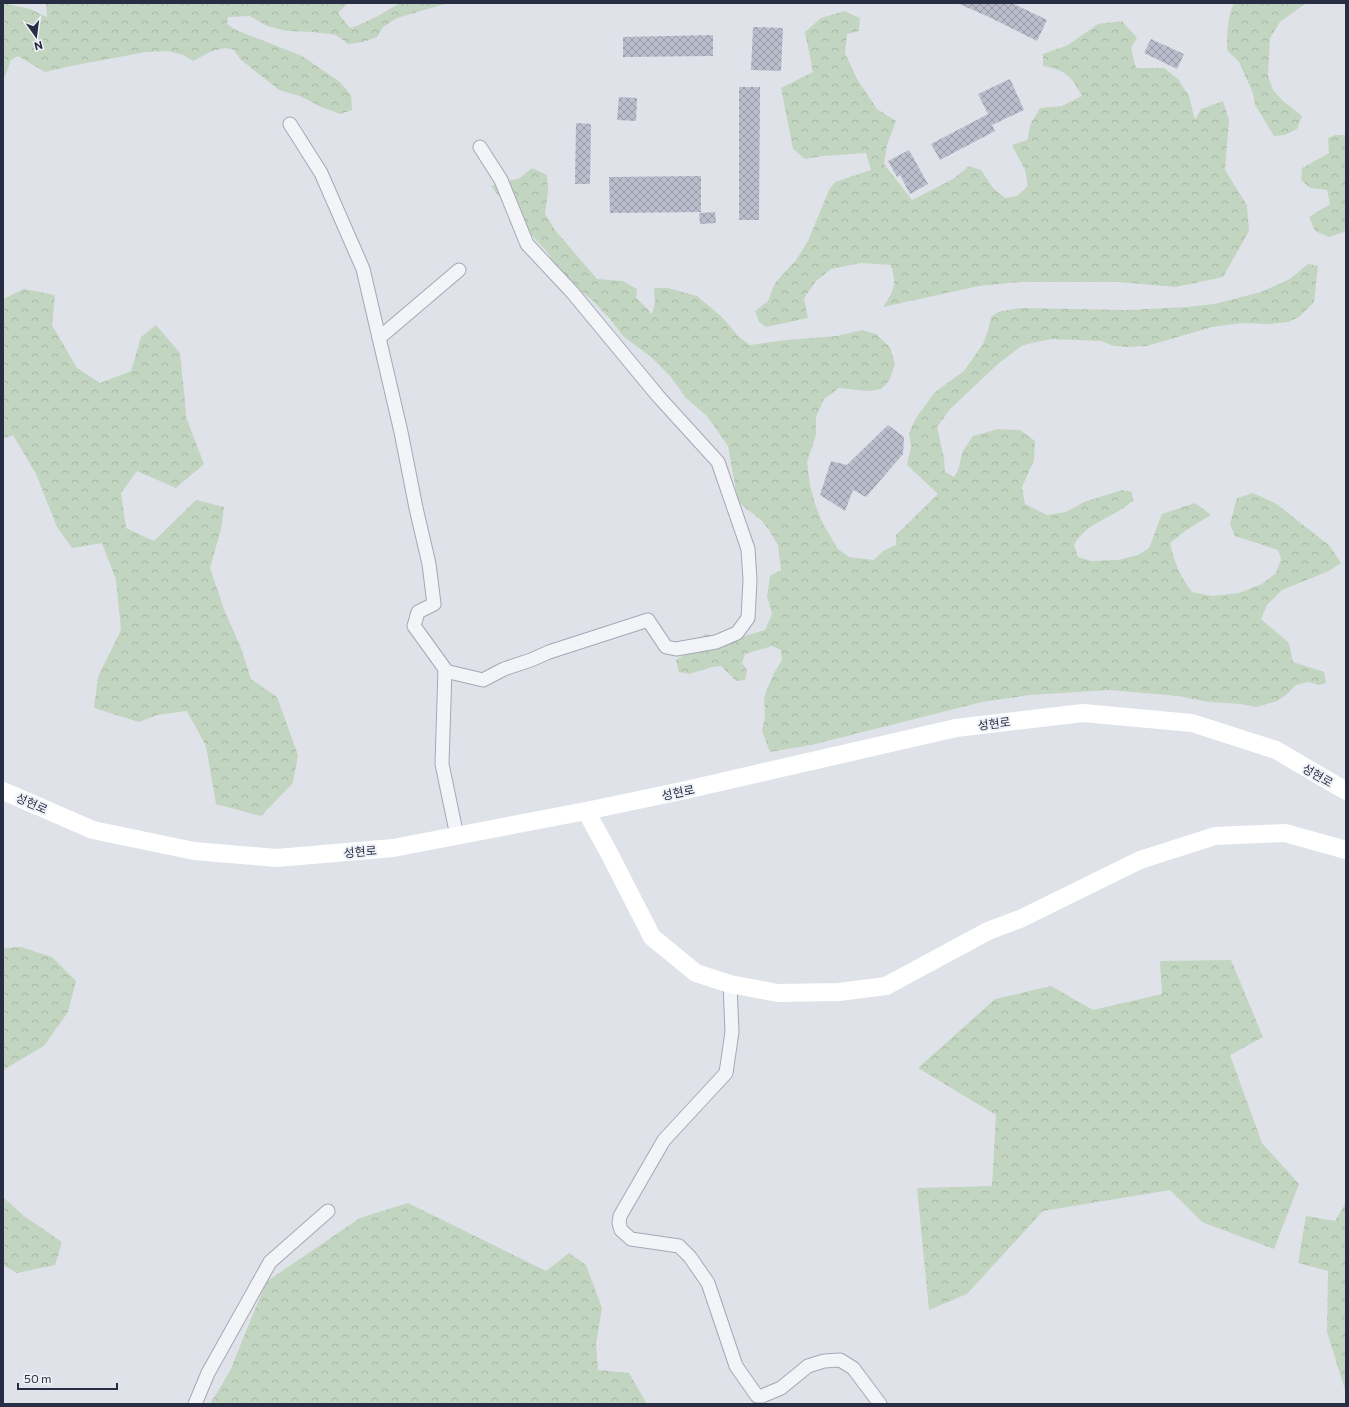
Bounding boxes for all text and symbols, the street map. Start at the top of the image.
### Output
north arrow [16,16,56,56]
text: N [33,39,44,53]
street label: 성현로 [977,714,1011,732]
street label: 성현로 [1300,761,1336,789]
street label: 성현로 [660,782,696,802]
street label: 성현로 [14,790,50,816]
street label: 성현로 [343,843,377,859]
scale bar [18,1365,117,1391]
text: 50 m [24,1371,52,1385]

